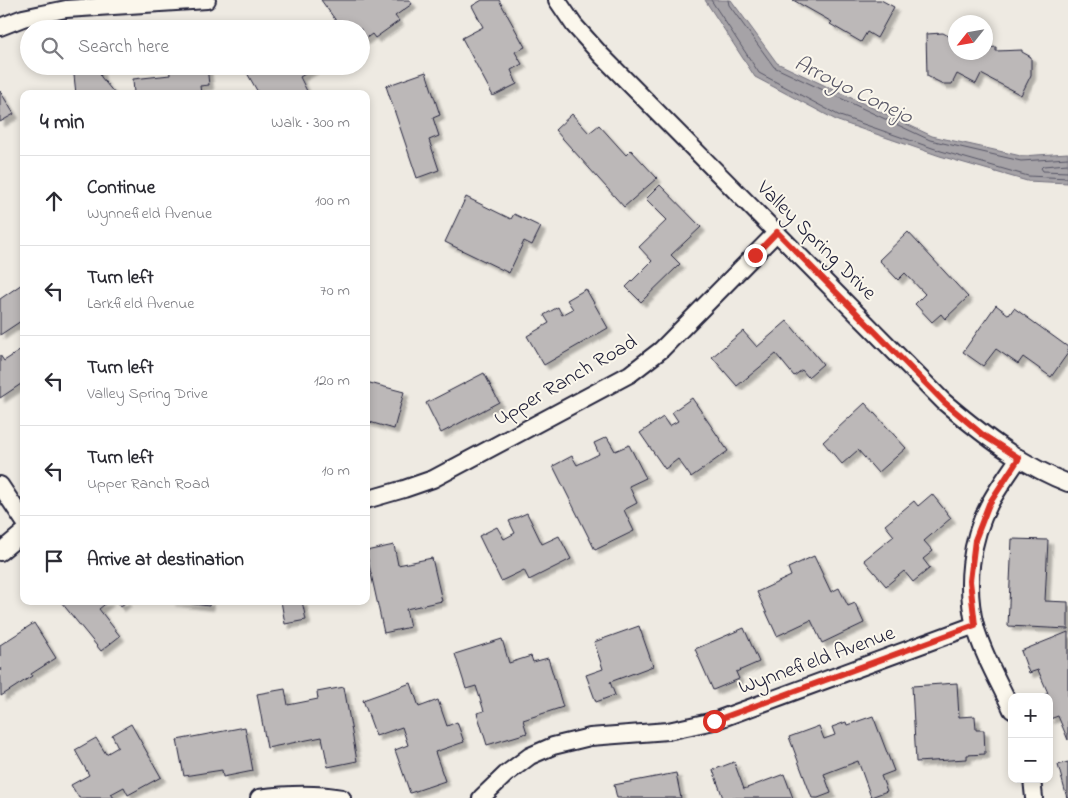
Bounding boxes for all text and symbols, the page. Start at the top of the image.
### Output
north arrow [948,15,993,60]
search box [20,20,370,75]
icon: search [38,34,66,62]
text: Search here [78,34,169,61]
water label: Arroyo Conejo [788,48,919,134]
text: 4 min [40,108,84,138]
text: Walk · 300 m [271,111,350,135]
street label: Valley Spring Drive [747,174,883,310]
text: Continue [87,175,155,202]
icon: ahead [40,187,68,215]
text: 100 m [315,189,350,213]
text: Wynnefield Avenue [87,202,212,226]
route end [744,244,767,267]
text: Turn left [87,265,154,292]
icon: left [40,277,68,305]
text: 70 m [320,279,350,303]
text: Larkfield Avenue [87,292,195,316]
street label: Upper Ranch Road [489,328,643,434]
text: Turn left [87,355,154,382]
icon: left [40,367,68,395]
text: 120 m [314,369,350,393]
text: Valley Spring Drive [87,382,208,406]
text: Turn left [87,445,154,472]
icon: left [40,457,68,485]
text: 10 m [322,459,350,483]
text: Upper Ranch Road [87,472,210,496]
icon: arrive [40,547,68,575]
text: Arrive at destination [87,547,244,574]
street label: Wynnefield Avenue [735,619,901,705]
map controls [1008,693,1053,783]
button: + [1008,693,1053,738]
route start [703,710,726,733]
button: − [1008,738,1053,783]

